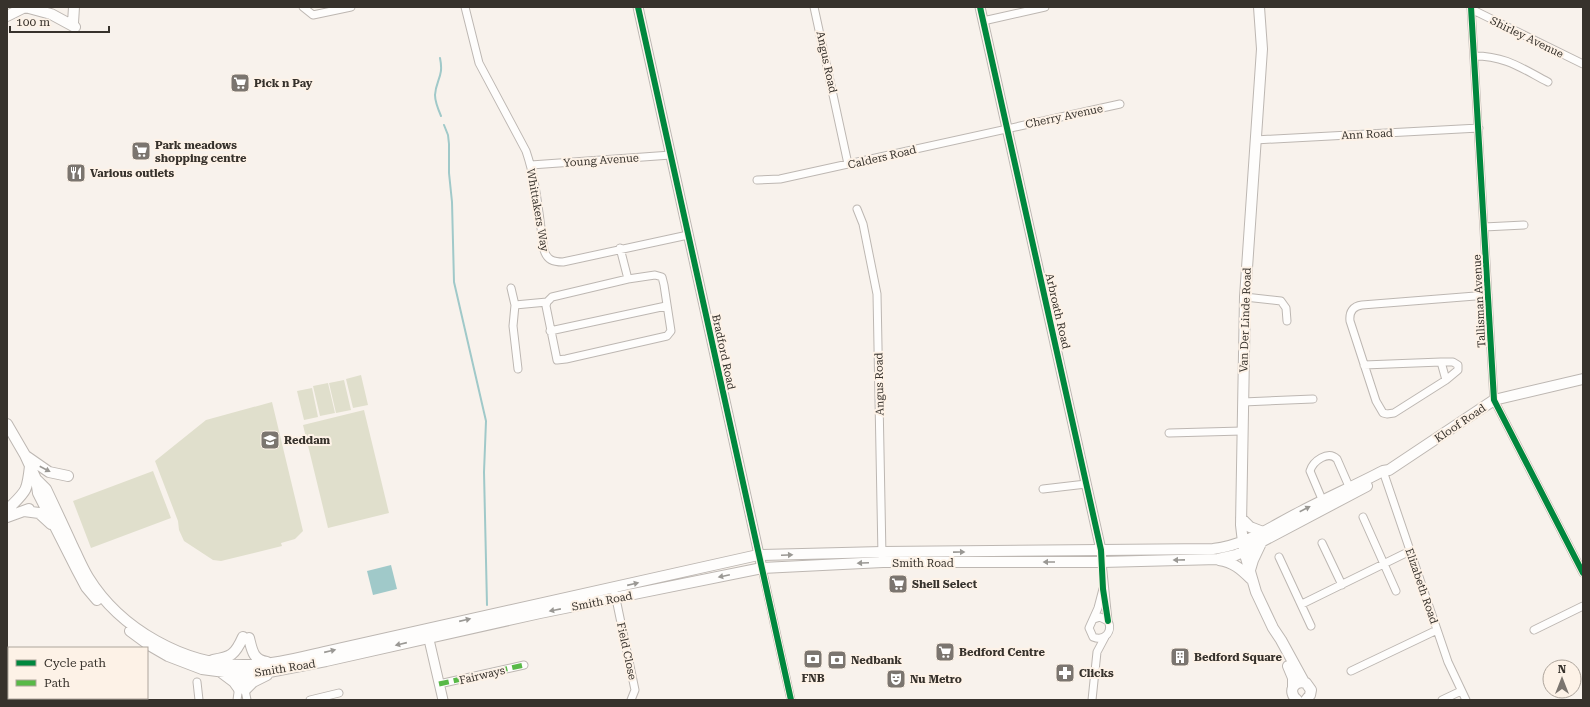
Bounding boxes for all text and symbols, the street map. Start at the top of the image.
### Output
scale bar [10,8,109,34]
street label: Shirley Avenue [1488,14,1566,61]
text: 100 m [16,15,50,29]
street label: Angus Road [814,30,839,94]
supermarket icon: Pick n Pay [229,72,251,94]
place label: Pick n Pay [254,77,313,90]
street label: Cherry Avenue [1024,102,1104,131]
street label: Ann Road [1341,127,1393,142]
place label: Park meadows shopping centre [155,139,247,165]
supermarket icon: Park meadows shopping centre [130,140,152,162]
street label: Calders Road [847,143,918,172]
street label: Young Avenue [563,151,639,170]
restaurant icon: Various outlets [65,162,87,184]
place label: Various outlets [90,167,175,180]
street label: Whittakers Way [524,167,551,253]
street label: Tallisman Avenue [1471,254,1488,348]
street label: Van Der Linde Road [1237,267,1254,373]
street label: Arbroath Road [1042,272,1073,350]
street label: Bradford Road [709,313,738,391]
street label: Angus Road [872,352,887,416]
street label: Kloof Road [1432,402,1488,445]
school or university icon: Reddam [259,429,281,451]
place label: Reddam [284,434,331,447]
one-way arrow [39,466,51,472]
one-way arrow [1299,506,1311,512]
street label: Elizabeth Road [1402,547,1441,626]
one-way arrow [953,549,966,555]
one-way arrow [781,551,793,558]
street label: Smith Road [892,557,954,570]
one-way arrow [1172,557,1185,563]
one-way arrow [1042,559,1055,565]
one-way arrow [857,560,869,567]
supermarket icon: Shell Select [887,573,909,595]
one-way arrow [717,574,730,580]
place label: Shell Select [912,578,978,591]
one-way arrow [627,581,639,587]
street label: Smith Road [571,589,633,614]
one-way arrow [549,608,561,614]
one-way arrow [458,617,471,623]
street label: Field Close [614,621,639,681]
one-way arrow [394,641,407,647]
supermarket icon: Bedford Centre [934,641,956,663]
place label: Bedford Centre [959,646,1046,659]
building icon: Bedford Square [1169,646,1191,668]
legend [8,647,148,699]
one-way arrow [325,648,337,654]
bank icon: FNB [802,648,824,670]
bank icon: Nedbank [826,649,848,671]
place label: Bedford Square [1194,651,1283,664]
place label: Nedbank [851,654,902,667]
text: Cycle path [44,656,106,670]
street label: Smith Road [254,657,316,680]
north arrow [1542,659,1582,699]
pharmacy icon: Clicks [1054,662,1076,684]
text: N [1558,663,1567,676]
street label: Fairways [458,664,506,687]
place label: Clicks [1079,667,1114,680]
theatre icon: Nu Metro [885,668,907,690]
place label: FNB [801,672,825,685]
place label: Nu Metro [910,673,962,686]
text: Path [44,676,70,690]

